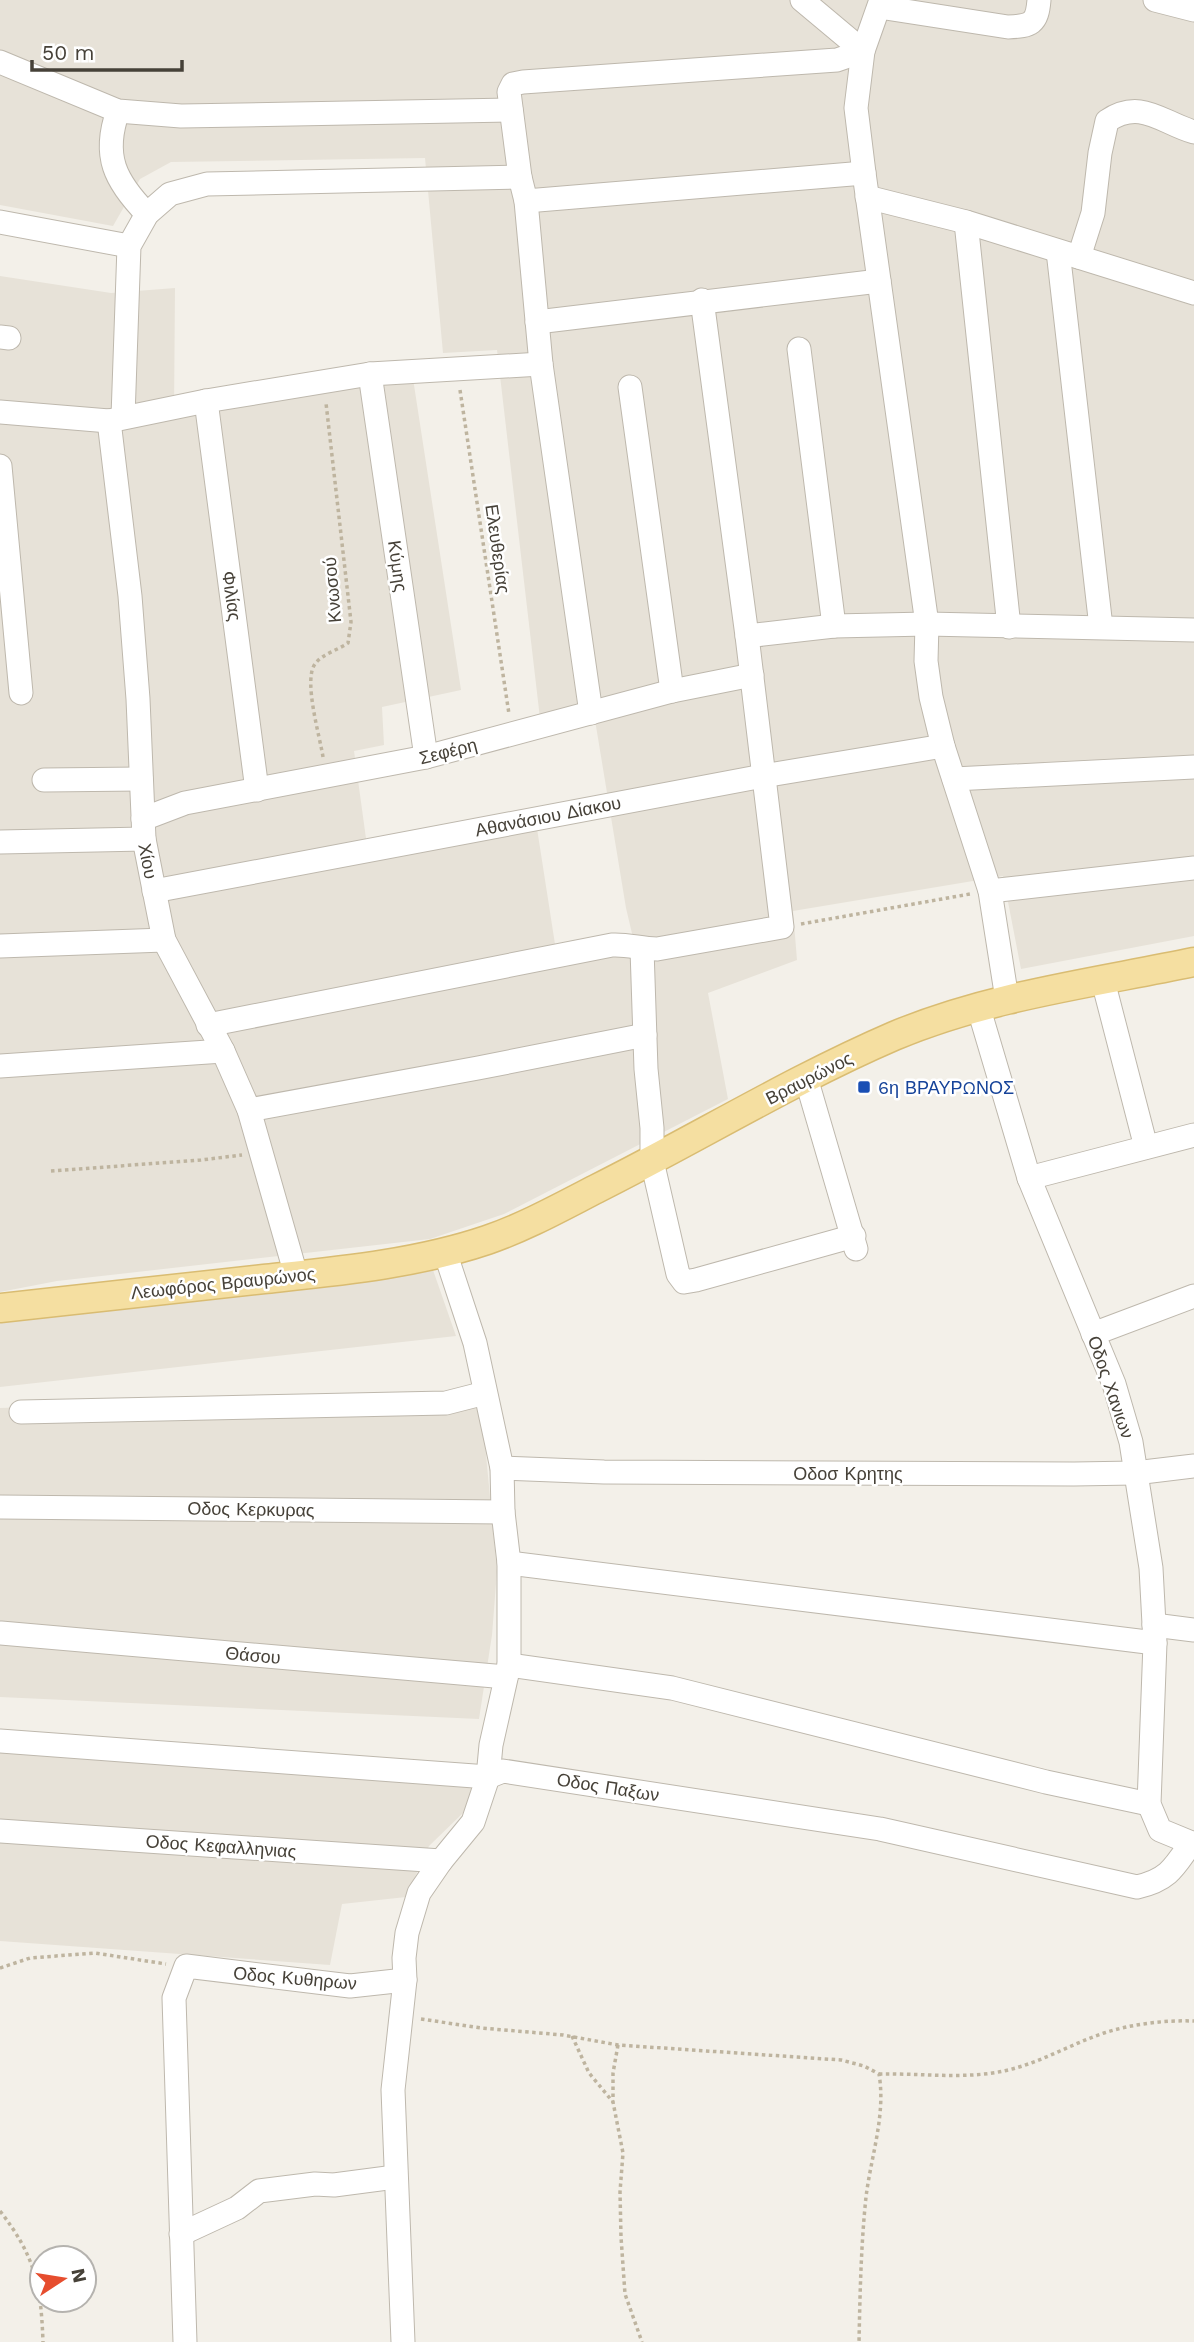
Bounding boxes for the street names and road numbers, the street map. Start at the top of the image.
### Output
street label: Ελευθερίας [481,503,515,595]
street label: Κύμης [384,539,412,593]
street label: Κνωσού [319,556,345,624]
street label: Φιλίας [218,570,246,623]
street label: Σεφέρη [417,734,479,768]
street label: Αθανάσιου Δίακου [473,792,623,840]
street label: Χίου [134,841,162,881]
street label: Βραυρώνος [762,1047,856,1109]
street label: Λεωφόρος Βραυρώνος [130,1263,317,1303]
street label: Οδος Χανιων [1084,1333,1138,1441]
street label: Οδοσ Κρητης [793,1463,903,1484]
street label: Οδος Κερκυρας [187,1497,315,1521]
street label: Θάσου [225,1642,281,1668]
street label: Οδος Παξων [555,1769,661,1805]
street label: Οδος Κεφαλληνιας [145,1830,297,1862]
street label: Οδος Κυθηρων [232,1962,358,1994]

